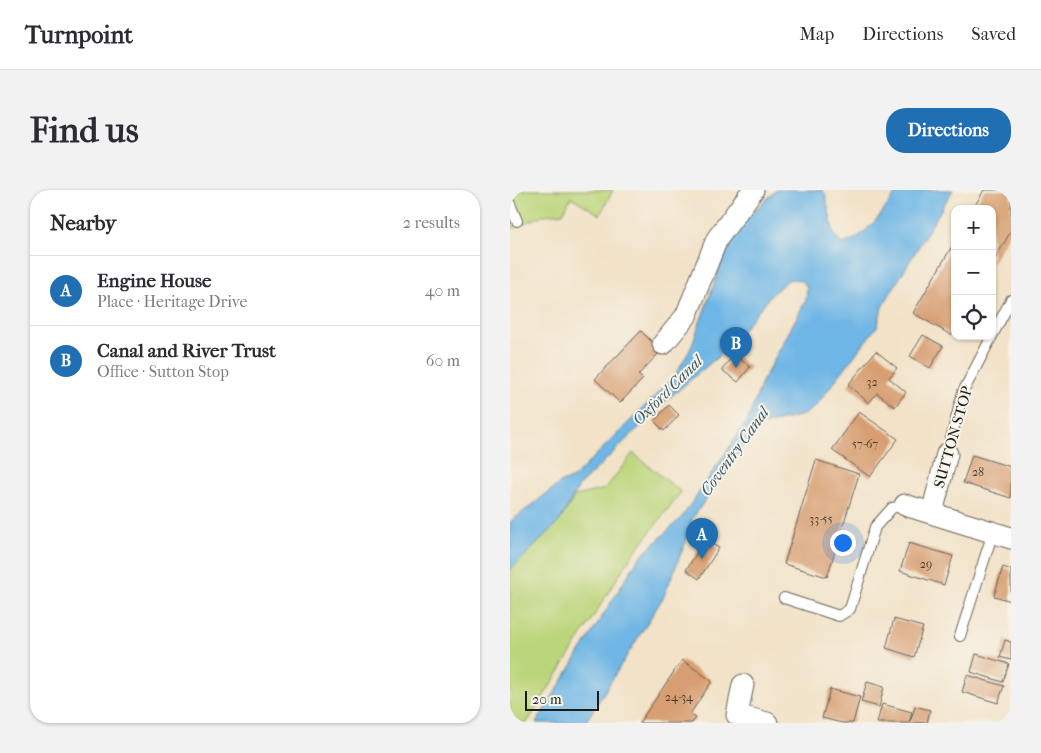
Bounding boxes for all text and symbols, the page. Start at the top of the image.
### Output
text: Turnpoint [25,21,133,49]
text: Map [800,24,834,45]
text: Directions [862,24,943,45]
text: Saved [971,24,1016,45]
button: Directions [886,108,1011,153]
text: Find us [30,110,139,151]
map controls [951,205,996,340]
button: + [951,205,996,250]
text: Nearby [50,211,116,235]
text: 2 results [403,213,460,232]
button: − [951,250,996,295]
text: Engine House [97,270,211,292]
text: A [61,281,71,300]
text: 40 m [425,281,460,300]
text: Place · Heritage Drive [97,292,247,311]
button: locate [951,295,996,340]
pin: B [720,327,752,368]
text: Canal and River Trust [97,340,276,362]
water label: Oxford Canal [629,350,708,429]
text: B [61,351,71,370]
text: 60 m [426,351,460,370]
text: Office · Sutton Stop [97,362,229,381]
house number: 32 [866,375,878,389]
street label: SUTTON STOP [930,384,976,490]
water label: Coventry Canal [696,402,774,499]
house number: 57-67 [852,437,878,451]
house number: 28 [972,465,984,479]
house number: 33-55 [809,512,833,526]
pin: A [686,518,718,559]
your location [830,530,856,556]
house number: 29 [920,557,932,571]
scale bar [525,688,599,711]
house number: 24-34 [665,690,694,704]
text: 20 m [532,691,562,708]

